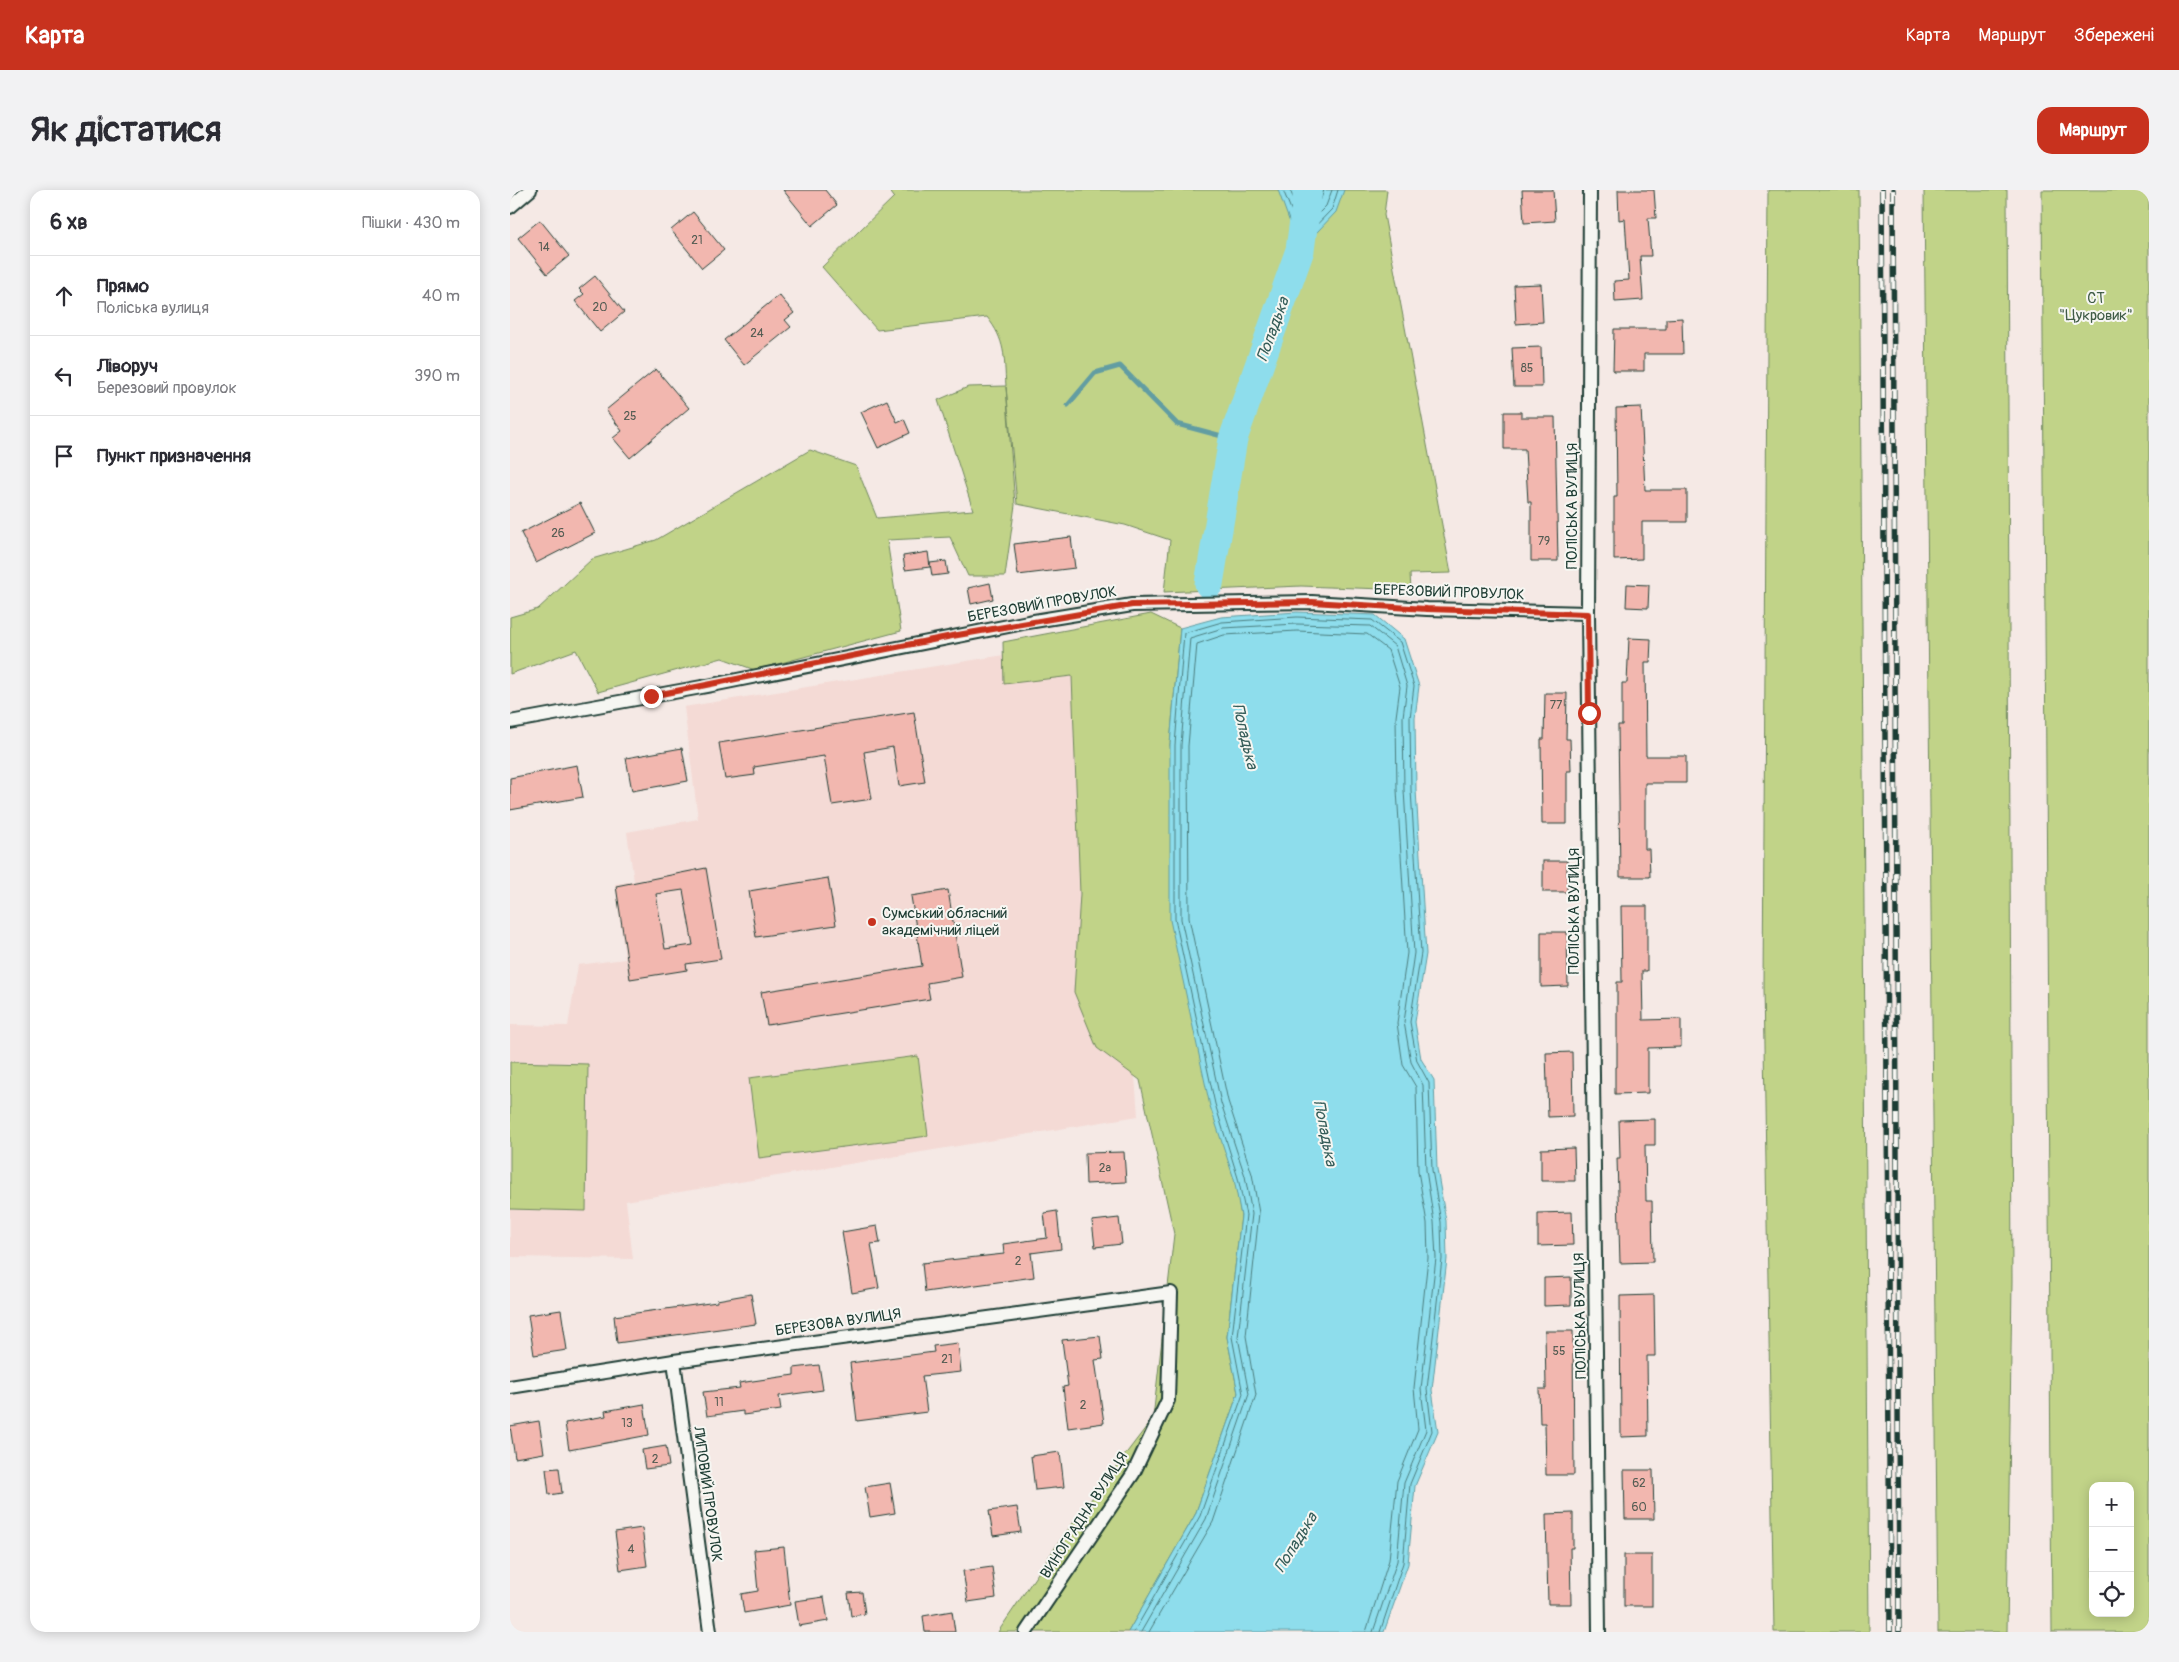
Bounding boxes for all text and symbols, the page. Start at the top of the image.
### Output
text: Карта [25,21,84,50]
text: Карта [1906,24,1950,47]
text: Маршрут [1978,24,2046,47]
text: Збережені [2074,24,2154,47]
button: Маршрут [2037,107,2149,154]
text: Як дістатися [30,108,221,152]
text: 6 хв [50,209,88,236]
text: Пішки · 430 m [362,213,460,233]
house number: 21 [691,233,703,248]
house number: 14 [538,240,550,255]
text: Прямо [97,274,149,298]
icon: ahead [50,282,78,310]
text: 40 m [422,286,460,306]
park label: СТ "Цукровик" [2059,289,2133,325]
water label: Попадька [1252,293,1294,364]
text: Поліська вулиця [97,298,209,318]
house number: 20 [593,300,607,315]
house number: 24 [750,326,764,341]
text: Ліворуч [97,354,158,378]
house number: 85 [1521,361,1533,376]
icon: left [50,362,78,390]
text: 390 m [414,366,460,386]
text: Березовий провулок [97,378,237,398]
house number: 25 [623,409,637,424]
icon: arrive [50,442,78,470]
street label: ПОЛІСЬКА ВУЛИЦЯ [1563,443,1582,569]
text: Пункт призначення [97,444,251,468]
house number: 26 [551,526,565,541]
house number: 79 [1538,534,1550,549]
street label: БЕРЕЗОВИЙ ПРОВУЛОК [1373,580,1525,605]
street label: БЕРЕЗОВИЙ ПРОВУЛОК [966,582,1118,627]
route end [640,685,663,708]
house number: 77 [1550,698,1563,713]
water label: Попадька [1228,702,1263,772]
route start [1578,702,1601,725]
street label: ПОЛІСЬКА ВУЛИЦЯ [1565,848,1584,974]
place label: Сумський обласний академічний ліцей [882,904,1007,940]
marker: Сумський обласний академічний ліцей [866,916,878,928]
water label: Попадька [1309,1099,1341,1169]
house number: 2а [1099,1161,1112,1176]
street label: ПОЛІСЬКА ВУЛИЦЯ [1570,1253,1591,1379]
house number: 2 [1015,1254,1022,1269]
street label: БЕРЕЗОВА ВУЛИЦЯ [774,1304,902,1341]
house number: 55 [1552,1344,1566,1359]
house number: 21 [941,1352,953,1367]
house number: 11 [714,1395,724,1410]
house number: 2 [1080,1398,1087,1413]
house number: 13 [621,1416,633,1431]
street label: ЛИПОВИЙ ПРОВУЛОК [688,1424,726,1563]
street label: ВИНОГРАДНА ВУЛИЦЯ [1036,1448,1132,1582]
house number: 2 [652,1452,659,1467]
house number: 62 [1632,1476,1646,1491]
map controls [2089,1482,2134,1617]
button: + [2089,1482,2134,1527]
house number: 60 [1631,1500,1647,1515]
water label: Попадька [1270,1508,1323,1576]
button: − [2089,1527,2134,1572]
house number: 4 [628,1542,635,1557]
button: locate [2089,1572,2134,1617]

